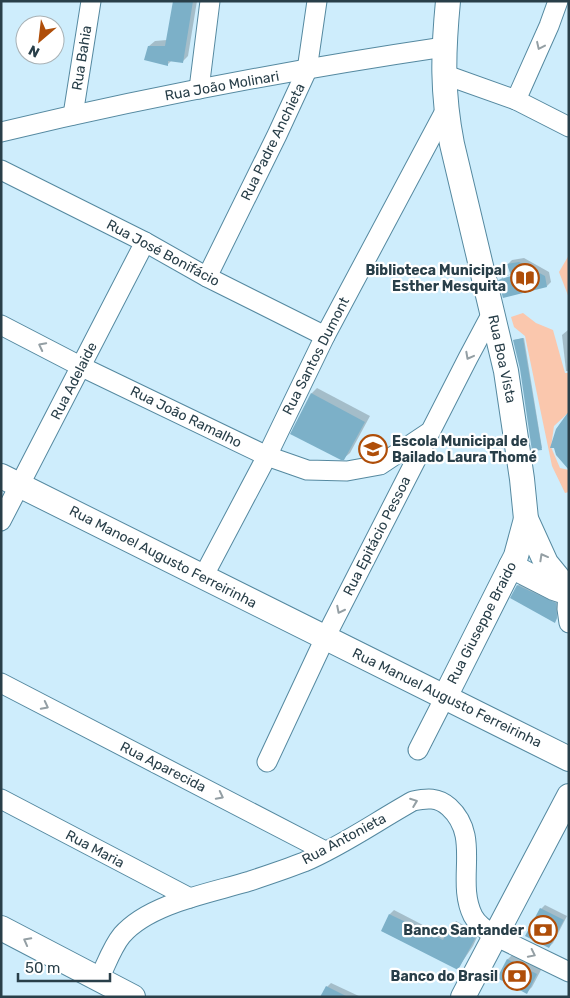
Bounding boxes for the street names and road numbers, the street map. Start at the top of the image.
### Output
street label: Rua Bahia [68,24,96,92]
street label: Rua João Molinari [164,68,280,104]
street label: Rua Padre Anchieta [237,81,309,203]
street label: Rua José Bonifácio [104,216,222,290]
street label: Rua Santos Dumont [279,294,353,418]
street label: Rua Boa Vista [484,313,520,405]
street label: Rua Adelaide [47,339,101,423]
street label: Rua João Ramalho [127,383,245,451]
street label: Rua Epitácio Pessoa [340,474,414,598]
street label: Rua Manoel Augusto Ferreirinha [66,502,260,612]
street label: Rua Giuseppe Braido [444,559,520,687]
street label: Rua Manuel Augusto Ferreirinha [350,645,544,751]
street label: Rua Aparecida [117,738,209,796]
street label: Rua Antonieta [299,810,389,868]
street label: Rua Maria [63,826,127,872]

